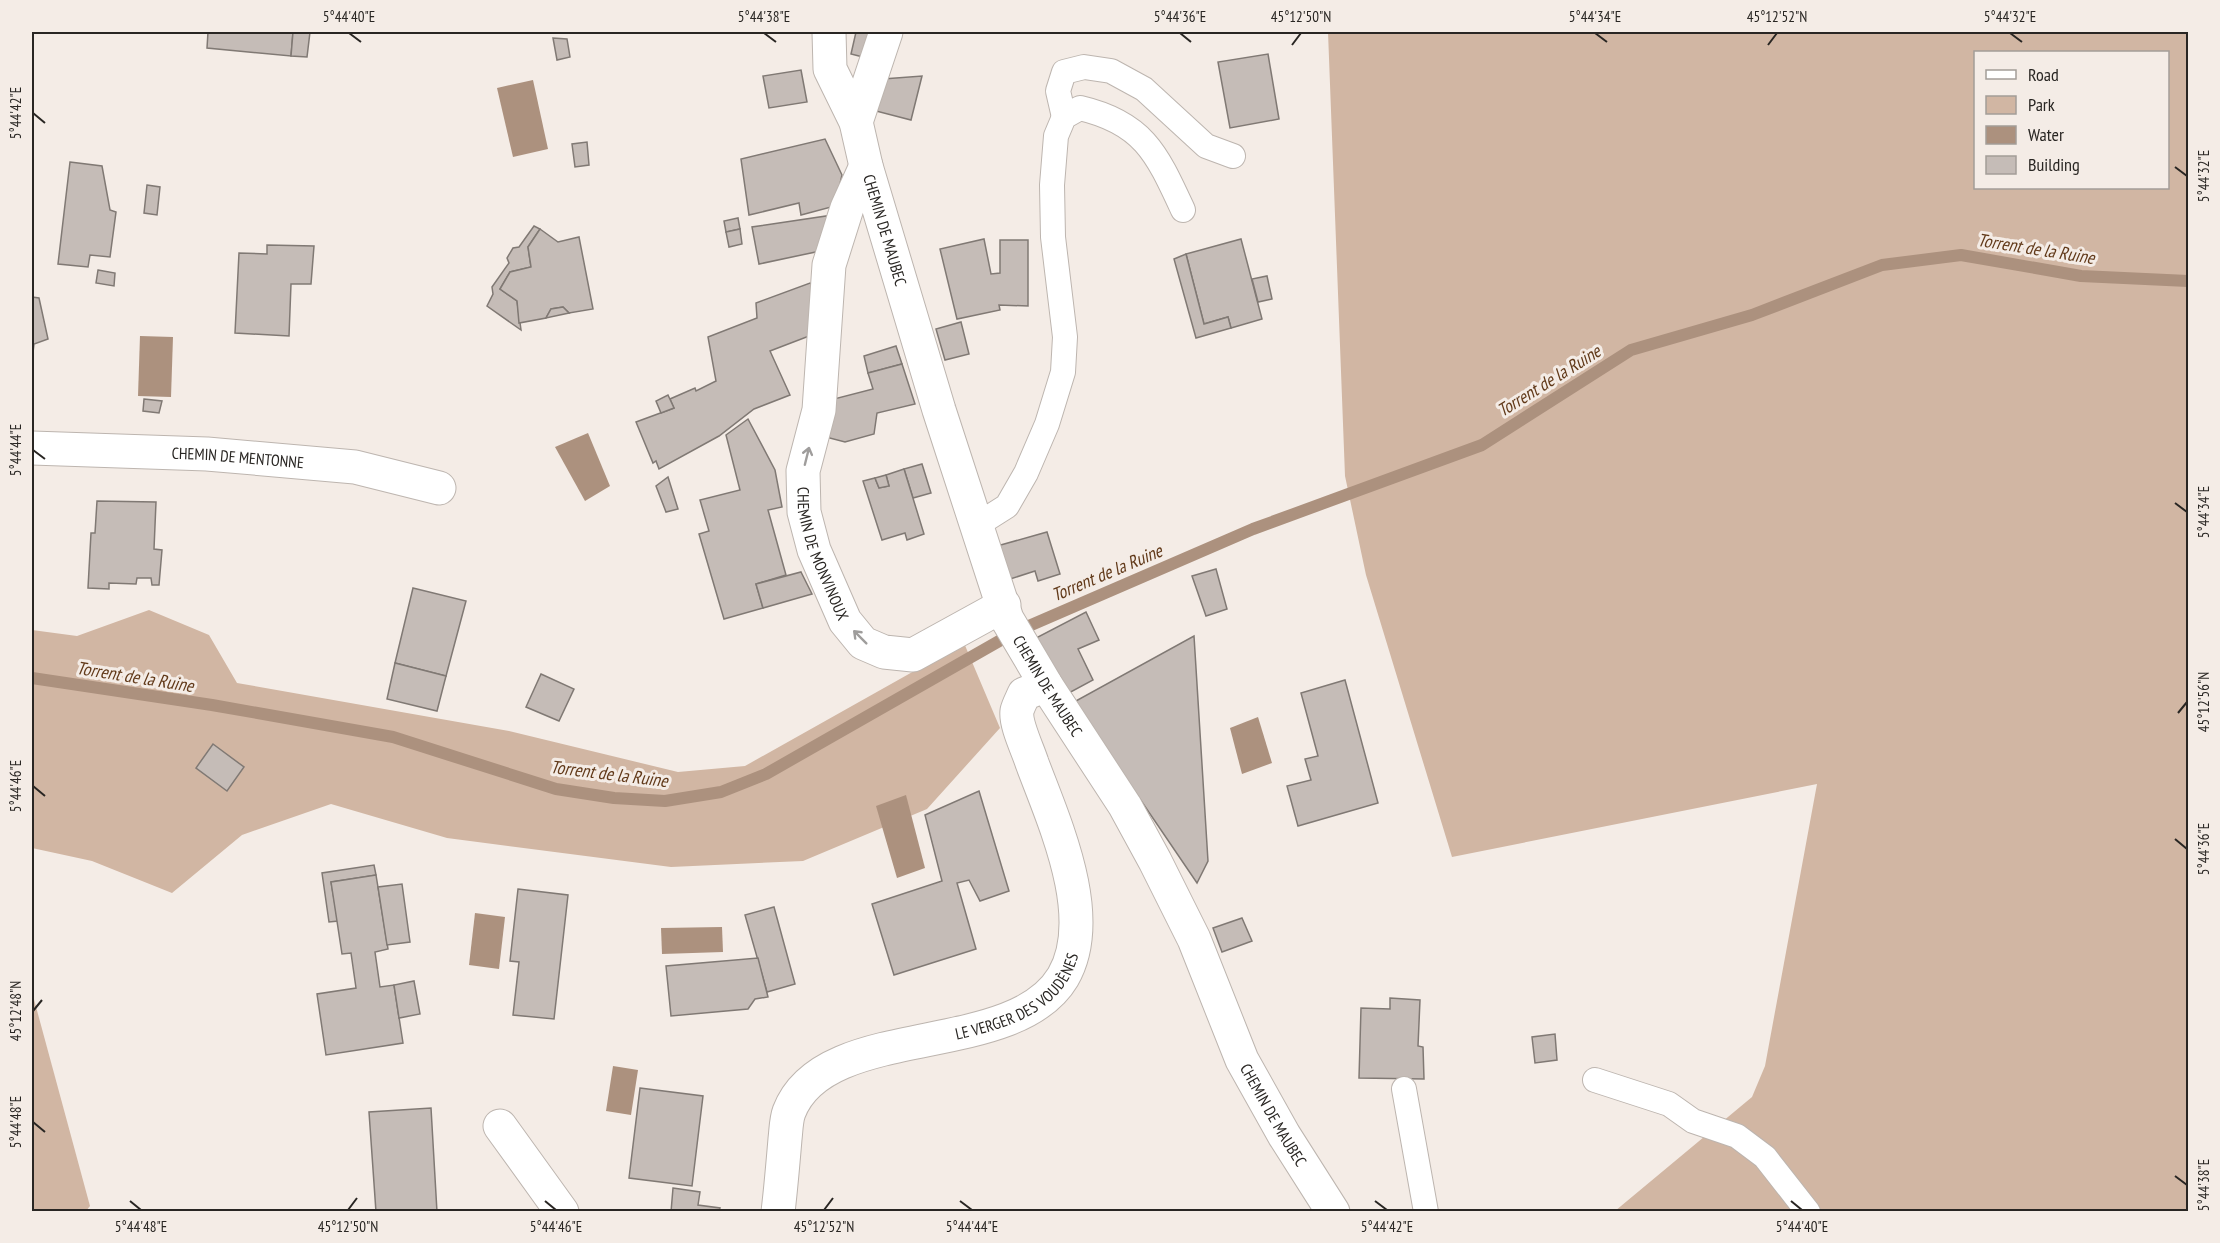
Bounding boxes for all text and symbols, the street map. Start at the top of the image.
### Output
text: 5°44'40"E [323,7,375,26]
text: 5°44'38"E [738,7,790,26]
text: 5°44'36"E [1154,7,1206,26]
text: 45°12'50"N [1271,7,1331,26]
text: 5°44'34"E [1569,7,1621,26]
text: 45°12'52"N [1747,7,1807,26]
text: 5°44'32"E [1984,7,2036,26]
legend [1974,51,2169,189]
text: Road [2028,63,2059,86]
text: 5°44'42"E [6,87,25,139]
text: Park [2028,93,2055,116]
text: Water [2028,123,2064,146]
text: 5°44'32"E [2194,150,2213,202]
text: Building [2028,153,2080,176]
street label: CHEMIN DE MAUBEC [859,172,911,288]
water label: Torrent de la Ruine [1976,228,2098,269]
water label: Torrent de la Ruine [1493,339,1606,422]
text: 5°44'44"E [6,424,25,476]
street label: CHEMIN DE MENTONNE [171,443,305,472]
one-way arrow [801,447,813,466]
street label: CHEMIN DE MONVINOUX [793,486,853,623]
text: 5°44'34"E [2194,486,2213,538]
water label: Torrent de la Ruine [1048,538,1167,606]
one-way arrow [852,630,867,644]
street label: CHEMIN DE MAUBEC [1009,632,1087,740]
water label: Torrent de la Ruine [75,656,197,697]
text: 45°12'56"N [2194,672,2213,732]
water label: Torrent de la Ruine [549,755,671,792]
text: 5°44'46"E [6,760,25,812]
text: 5°44'36"E [2194,823,2213,875]
street label: LE VERGER DES VOUDÈNES [953,950,1082,1044]
text: 45°12'48"N [6,981,25,1041]
street label: CHEMIN DE MAUBEC [1236,1060,1311,1170]
text: 5°44'48"E [6,1096,25,1148]
text: 5°44'38"E [2194,1159,2213,1211]
text: 5°44'48"E [115,1217,167,1236]
text: 45°12'50"N [318,1217,378,1236]
text: 5°44'46"E [530,1217,582,1236]
text: 45°12'52"N [794,1217,854,1236]
text: 5°44'44"E [946,1217,998,1236]
text: 5°44'42"E [1361,1217,1413,1236]
text: 5°44'40"E [1776,1217,1828,1236]

